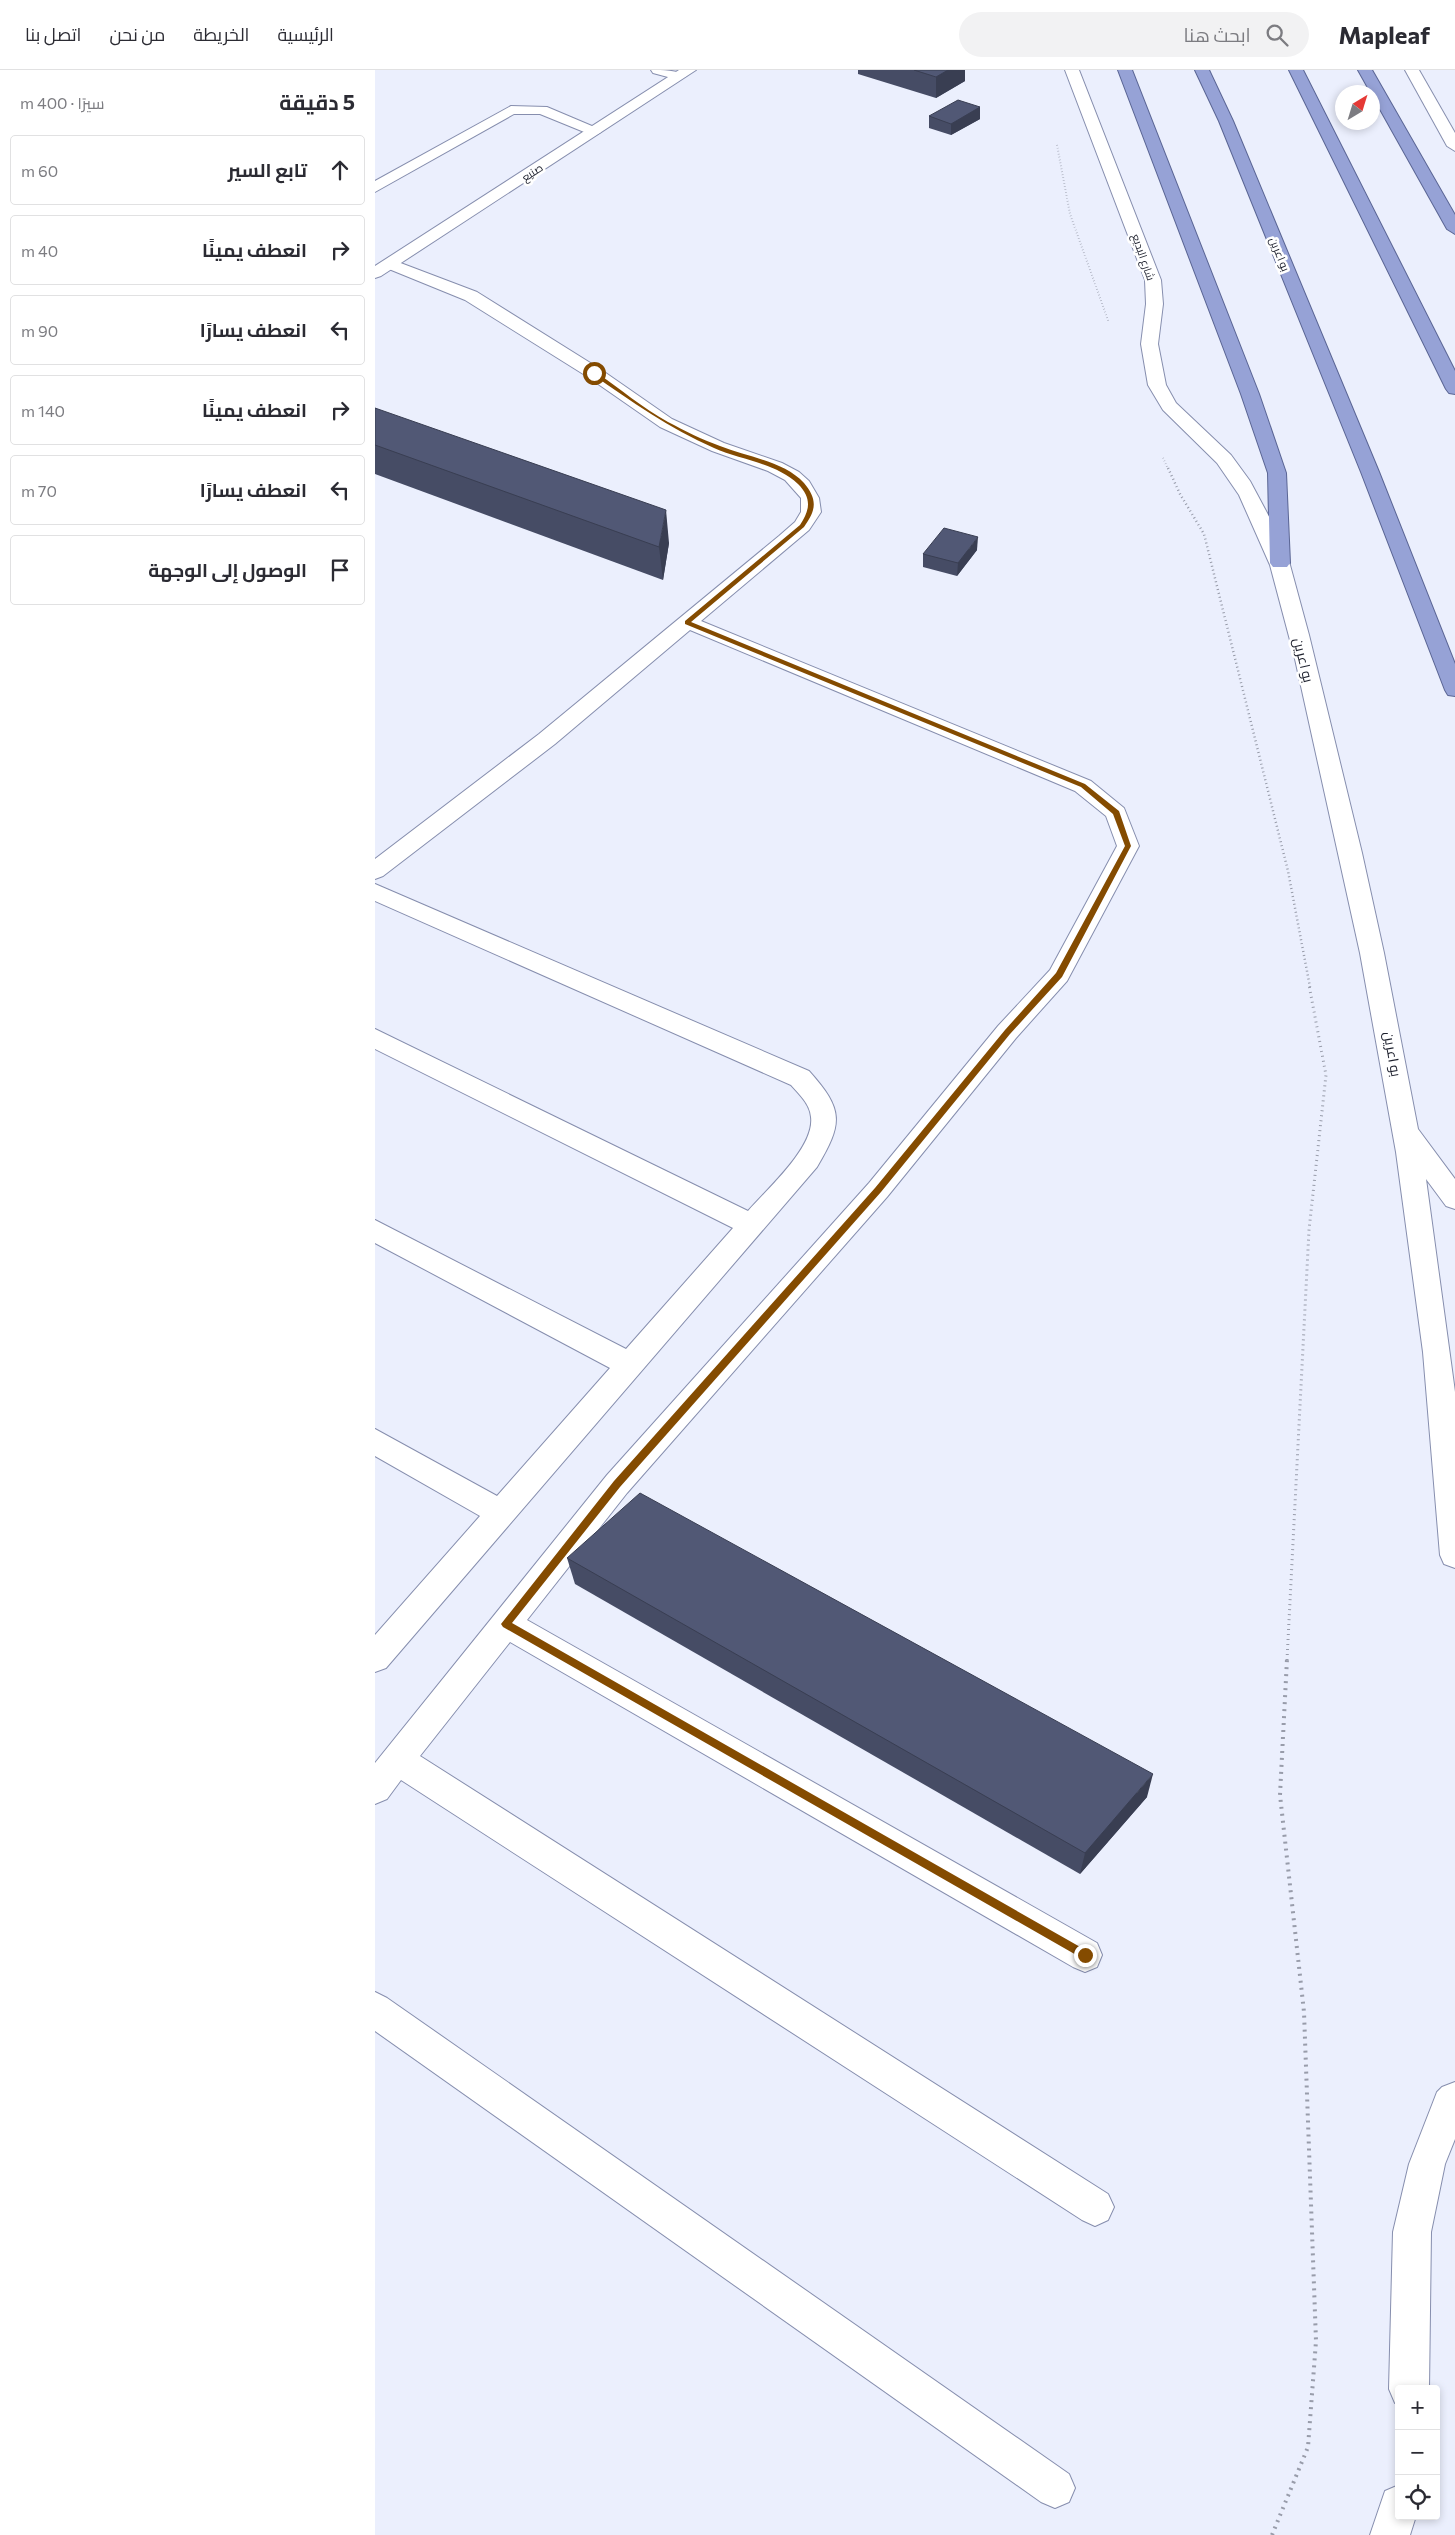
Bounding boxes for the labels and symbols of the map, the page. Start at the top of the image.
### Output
north arrow [1335,85,1380,130]
street label: صنيع [519,160,546,185]
street label: شارع البديع [1128,232,1158,283]
street label: بو اعرين [1266,235,1293,273]
route start [583,362,606,385]
street label: بو اعرين [1290,636,1318,684]
street label: بو اعرين [1381,1030,1405,1078]
route end [1074,1944,1097,1967]

